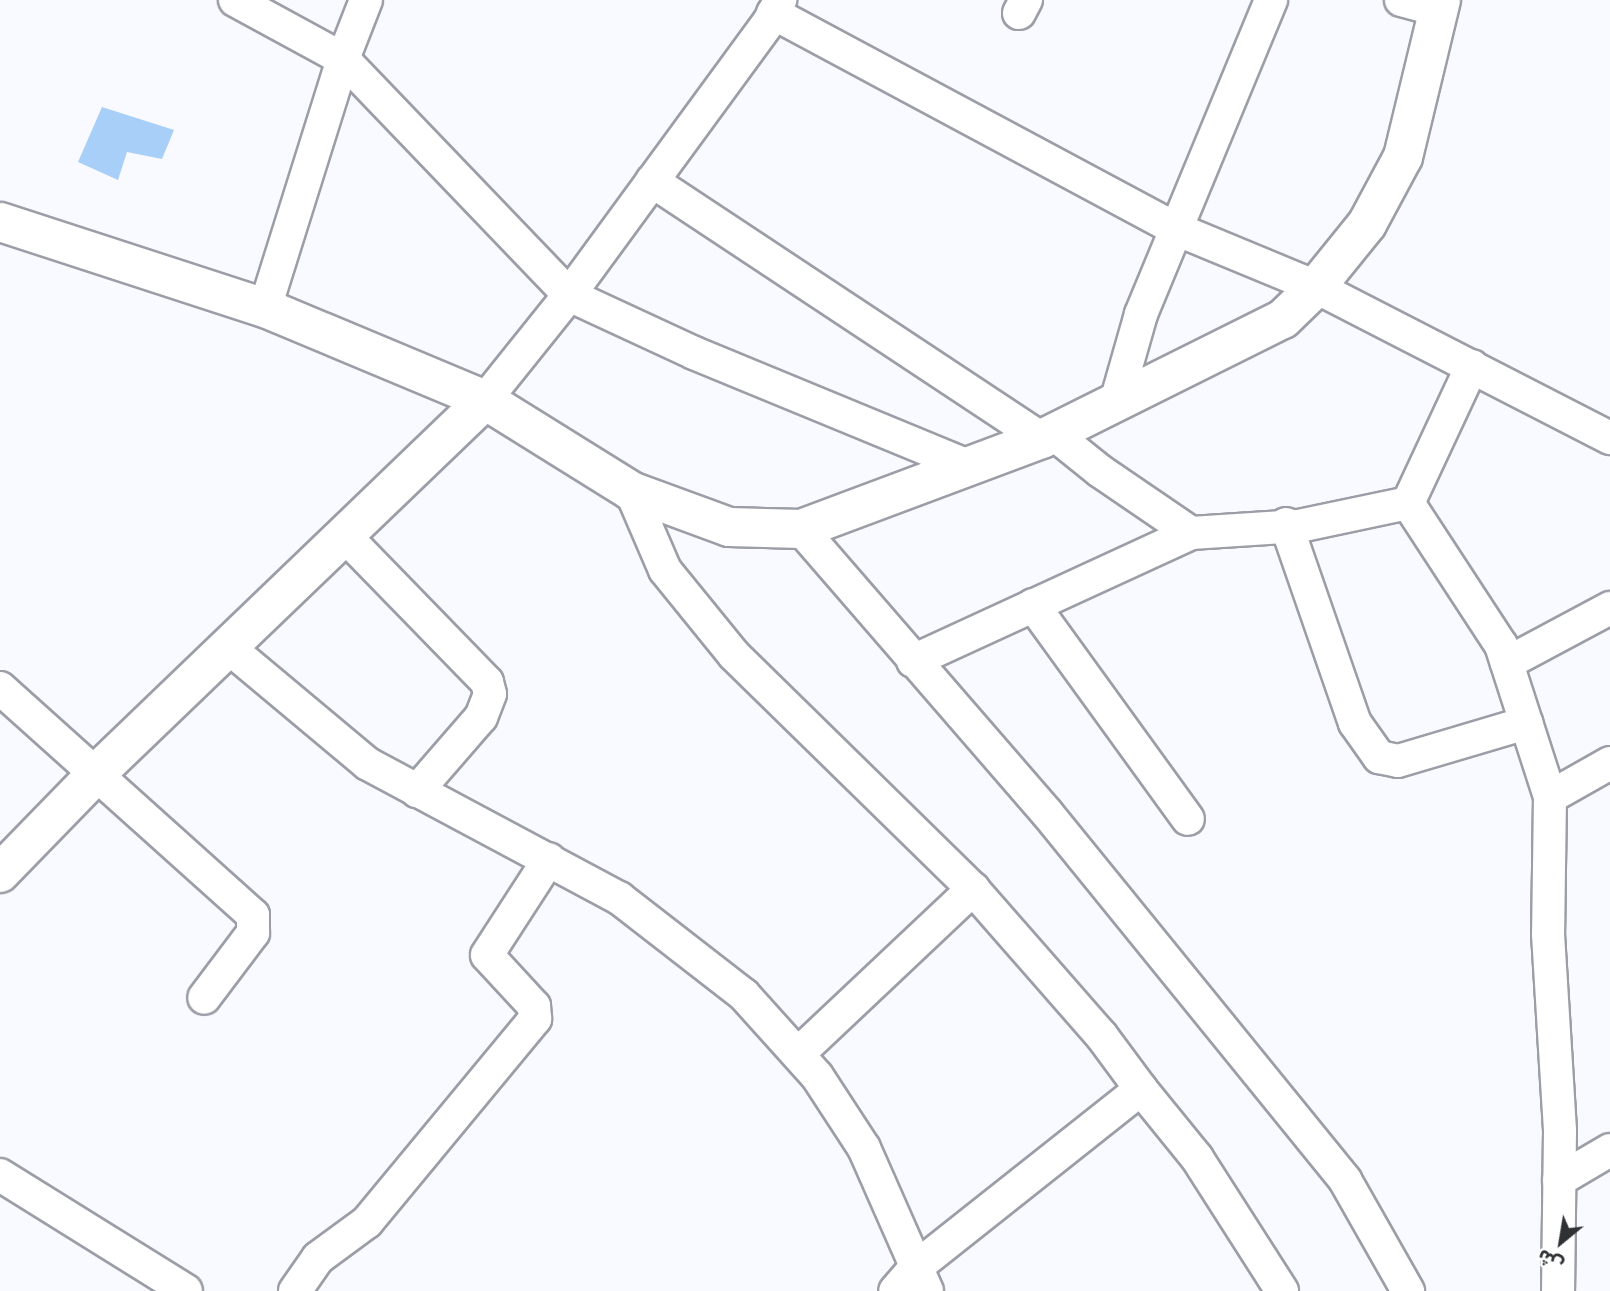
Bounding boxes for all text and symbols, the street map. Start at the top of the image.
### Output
north arrow [1526,1207,1596,1277]
text: ش [1533,1244,1567,1277]

